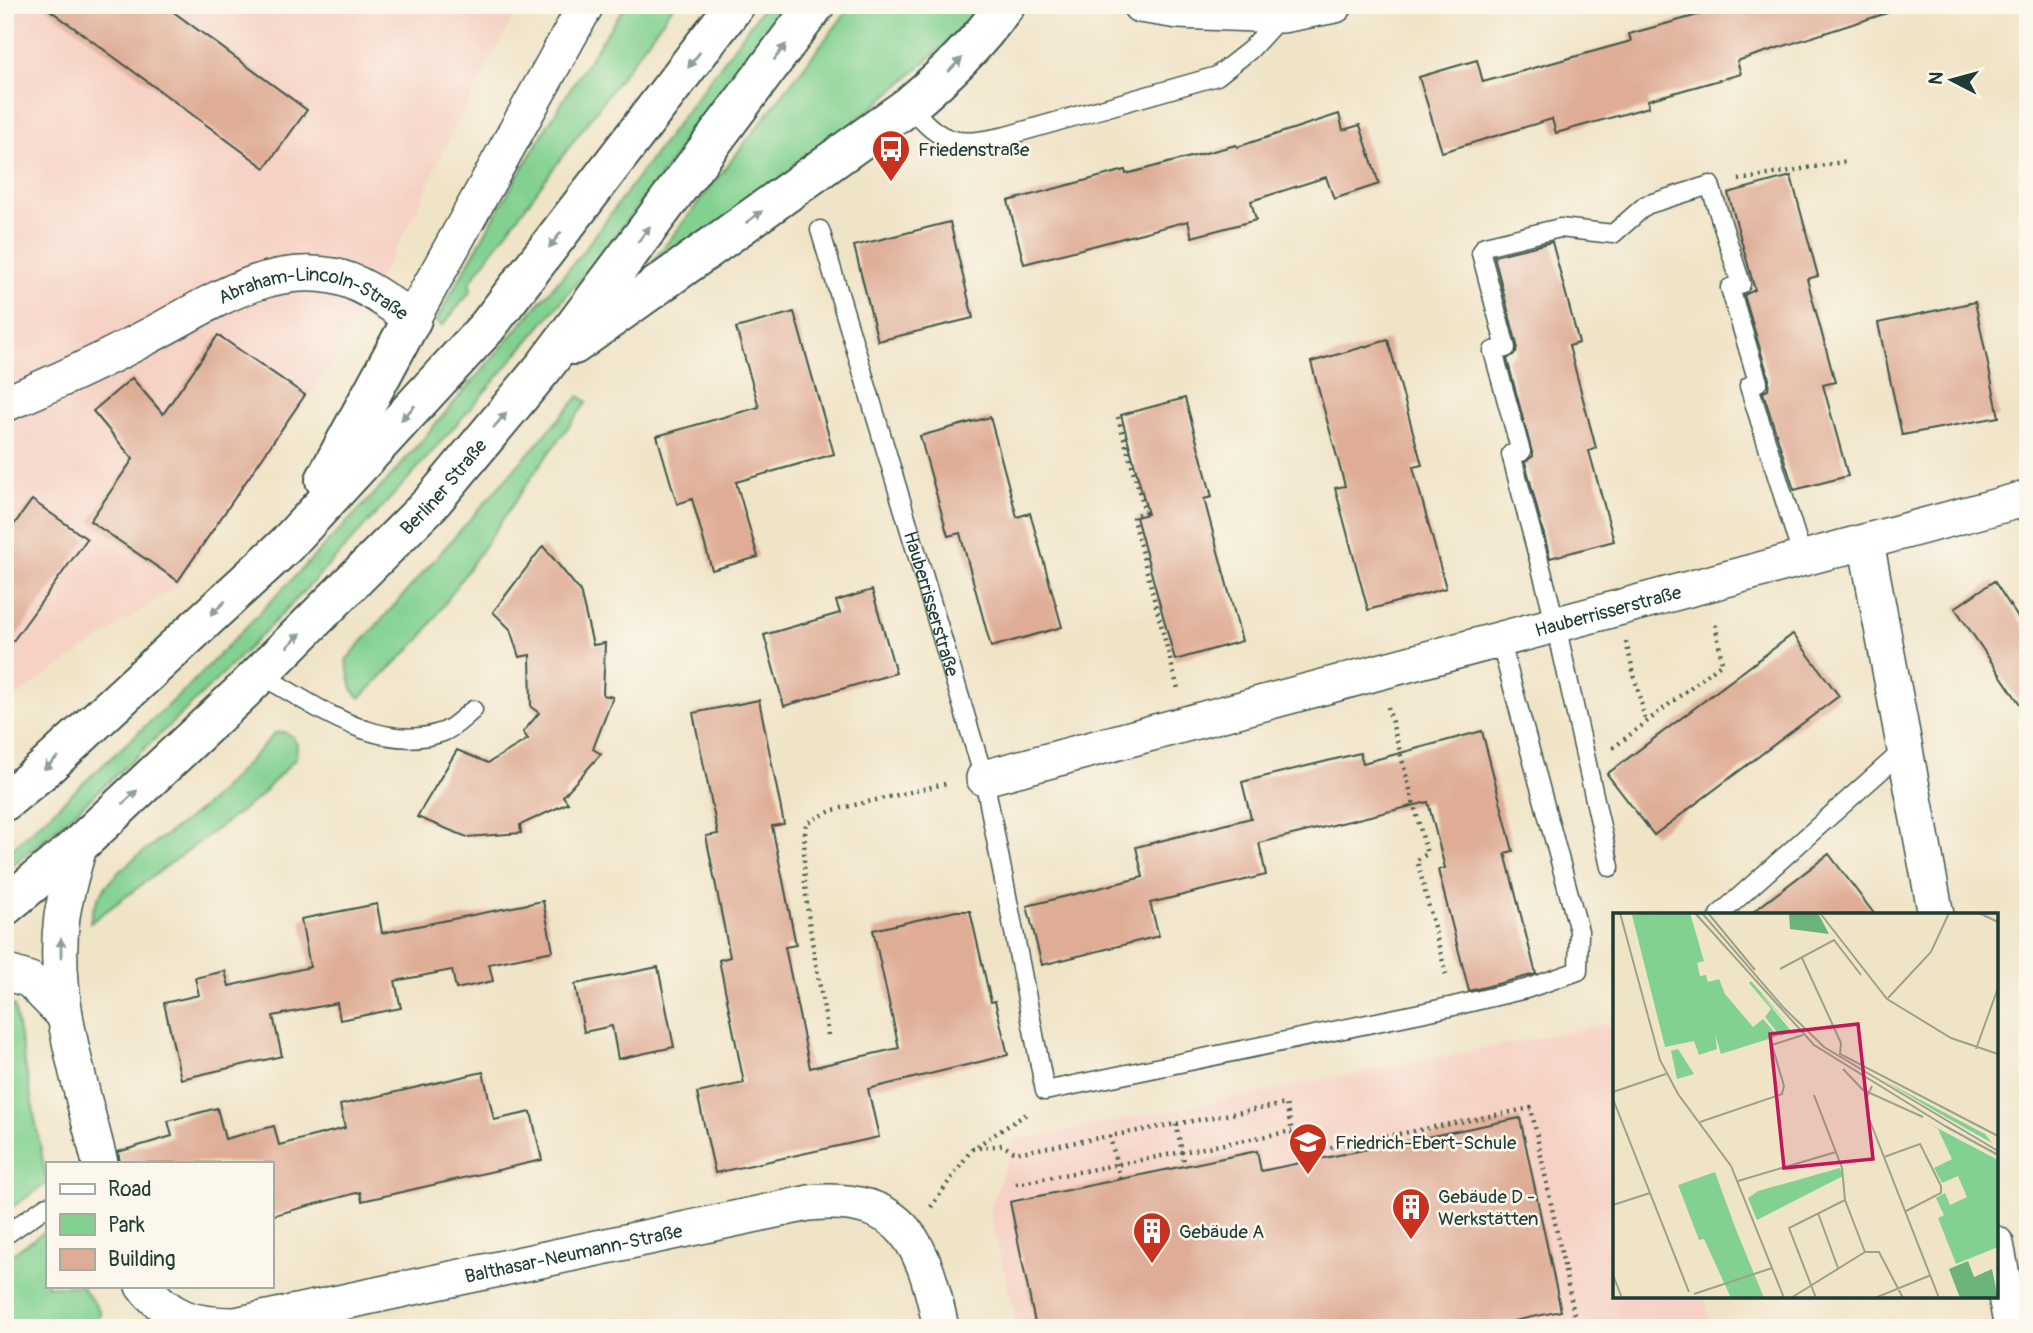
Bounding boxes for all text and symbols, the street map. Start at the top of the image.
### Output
one-way arrow [773,42,787,61]
north arrow [1918,46,1988,116]
one-way arrow [688,51,702,69]
one-way arrow [946,58,963,74]
text: N [1923,71,1949,86]
bus stop icon: Friedenstraße [870,128,912,183]
place label: Friedenstraße [918,138,1030,162]
one-way arrow [745,210,763,225]
one-way arrow [637,225,651,243]
one-way arrow [547,230,562,248]
street label: Abraham-Lincoln-Straße [214,263,413,326]
one-way arrow [400,404,416,421]
one-way arrow [492,411,508,429]
street label: Berliner Straße [395,434,493,540]
street label: Hauberrisserstraße [898,528,964,680]
street label: Hauberrisserstraße [1532,580,1685,643]
one-way arrow [210,600,227,616]
one-way arrow [286,631,303,648]
one-way arrow [42,755,60,771]
one-way arrow [121,789,139,805]
inset map [1613,913,1998,1298]
one-way arrow [55,936,67,958]
school or university icon: Friedrich-Ebert-Schule [1287,1121,1329,1176]
place label: Friedrich-Ebert-Schule [1335,1131,1517,1155]
legend [46,1162,273,1288]
text: Road [108,1176,152,1203]
place label: Gebäude D - Werkstätten [1438,1185,1539,1231]
building icon: Gebäude D - Werkstätten [1390,1186,1432,1241]
building icon: Gebäude A [1131,1210,1173,1265]
text: Park [108,1212,145,1239]
street label: Balthasar-Neumann-Straße [462,1219,685,1289]
place label: Gebäude A [1179,1220,1264,1244]
text: Building [108,1246,175,1273]

